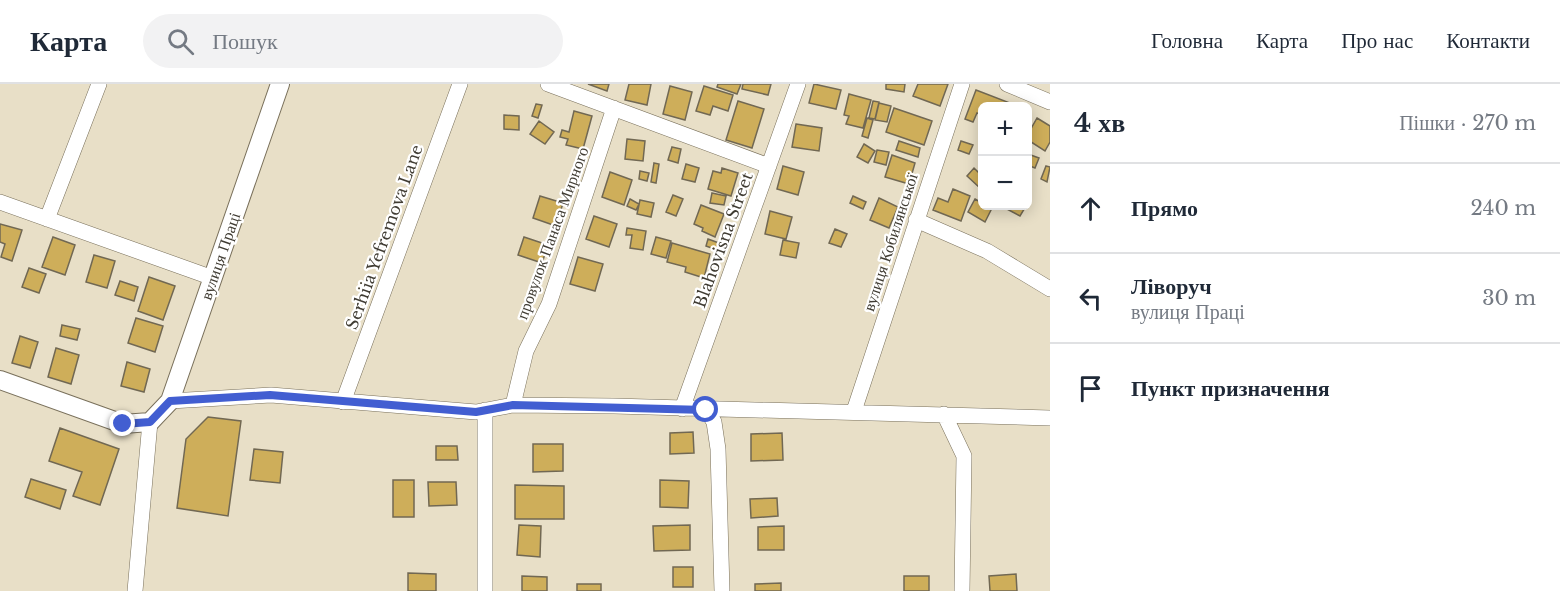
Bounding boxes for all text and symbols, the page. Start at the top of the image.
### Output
search box [143,14,563,68]
text: Карта [30,24,107,59]
icon: search [164,25,197,58]
text: Пошук [212,28,278,55]
text: Головна [1151,28,1223,54]
text: Карта [1256,28,1308,54]
text: Про нас [1341,28,1413,54]
text: Контакти [1446,28,1530,54]
map controls [978,102,1032,210]
button: + [978,102,1032,156]
text: 4 хв [1074,107,1125,139]
text: Пішки · 270 m [1399,111,1536,135]
street label: Serhiia Yefremova Lane [341,142,427,332]
street label: провулок Панаса Мирного [511,144,593,322]
button: − [978,156,1032,210]
street label: Blahovisna Street [689,170,757,310]
street label: вулиця Кобилянської [858,170,922,313]
icon: ahead [1074,192,1107,225]
text: Прямо [1131,195,1198,222]
text: 240 m [1471,196,1536,220]
street label: вулиця Праці [196,209,244,302]
text: Ліворуч [1131,273,1212,300]
icon: left [1074,282,1107,315]
text: 30 m [1482,286,1536,310]
text: вулиця Праці [1131,300,1245,324]
icon: arrive [1074,372,1107,405]
text: Пункт призначення [1131,375,1330,402]
route start [692,396,718,422]
route end [109,410,135,436]

